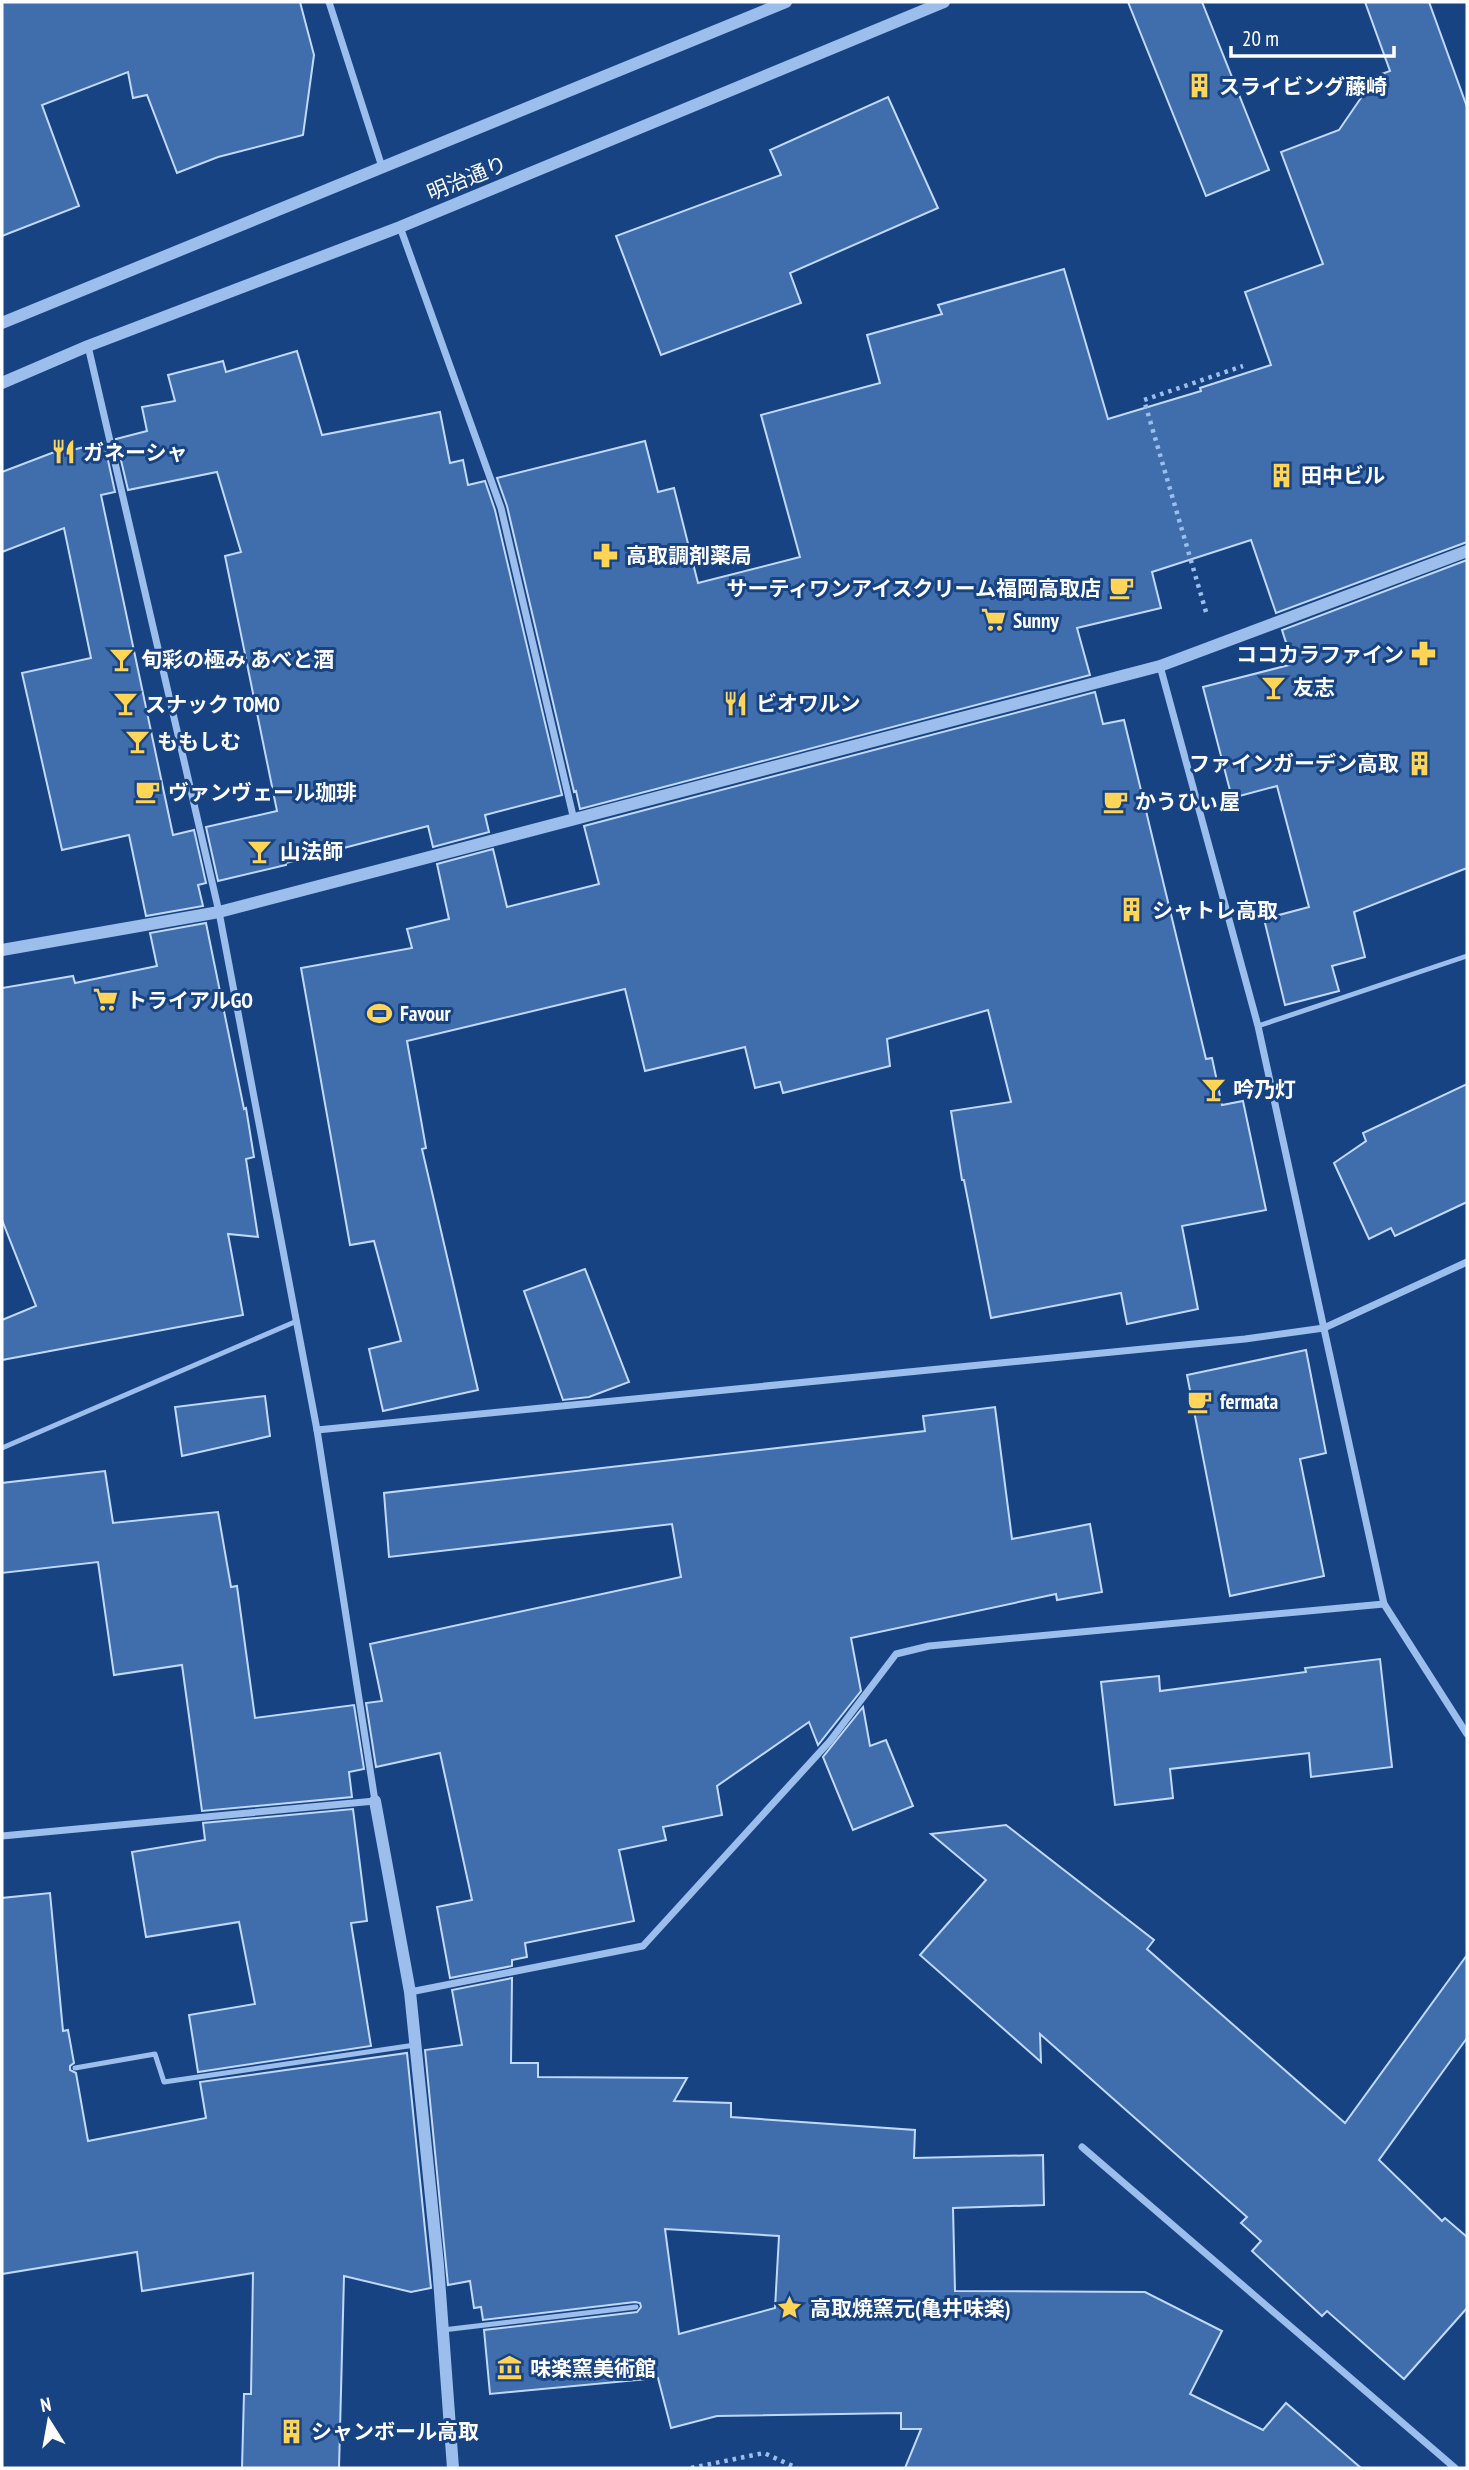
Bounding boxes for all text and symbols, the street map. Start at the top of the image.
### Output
scale bar [1231,14,1394,58]
text: 20 m [1242,25,1279,52]
building icon: スライビング藤崎 [1185,72,1213,100]
place label: スライビング藤崎 [1219,73,1387,100]
street label: 明治通り [423,150,511,206]
restaurant icon: ガネーシャ [49,438,77,466]
place label: ガネーシャ [83,439,188,466]
building icon: 田中ビル [1267,461,1295,489]
place label: 田中ビル [1301,462,1385,489]
pharmacy icon: 高取調剤薬局 [592,541,620,569]
place label: 高取調剤薬局 [626,542,752,569]
cafe icon: サーティワンアイスクリーム福岡高取店 [1107,574,1135,602]
place label: サーティワンアイスクリーム福岡高取店 [727,575,1101,602]
supermarket icon: Sunny [979,606,1007,634]
place label: Sunny [1013,607,1059,634]
pharmacy icon: ココカラファイン [1410,640,1438,668]
place label: ココカラファイン [1236,641,1404,668]
bar icon: 旬彩の極み あべと酒 [107,645,135,673]
place label: 旬彩の極み あべと酒 [141,646,334,673]
bar icon: 友志 [1259,673,1287,701]
place label: 友志 [1293,674,1335,701]
restaurant icon: ビオワルン [722,689,750,717]
bar icon: スナック TOMO [111,690,139,718]
place label: ビオワルン [756,690,861,717]
place label: スナック TOMO [145,691,280,718]
bar icon: ももしむ [123,727,151,755]
place label: ももしむ [157,728,241,755]
building icon: ファインガーデン高取 [1405,749,1433,777]
place label: ファインガーデン高取 [1189,750,1399,777]
cafe icon: ヴァンヴェール珈琲 [134,778,162,806]
place label: ヴァンヴェール珈琲 [168,779,357,806]
cafe icon: かうひぃ屋 [1101,787,1129,815]
place label: かうひぃ屋 [1135,788,1240,815]
bar icon: 山法師 [246,837,274,865]
place label: 山法師 [280,838,343,865]
building icon: シャトレ高取 [1118,896,1146,924]
place label: シャトレ高取 [1152,897,1278,924]
supermarket icon: トライアルGO [92,986,120,1014]
place label: トライアルGO [126,987,253,1014]
sports icon: Favour [366,999,394,1027]
place label: Favour [400,1000,451,1027]
bar icon: 吟乃灯 [1199,1075,1227,1103]
place label: 吟乃灯 [1233,1076,1296,1103]
cafe icon: fermata [1186,1387,1214,1415]
place label: fermata [1220,1388,1278,1415]
place icon: 高取焼窯元(亀井味楽) [776,2294,804,2322]
place label: 高取焼窯元(亀井味楽) [810,2295,1011,2322]
museum icon: 味楽窯美術館 [496,2354,524,2382]
place label: 味楽窯美術館 [530,2355,656,2382]
north arrow [14,2386,84,2456]
text: N [38,2392,53,2417]
building icon: シャンボール高取 [277,2417,305,2445]
place label: シャンボール高取 [311,2418,479,2445]

